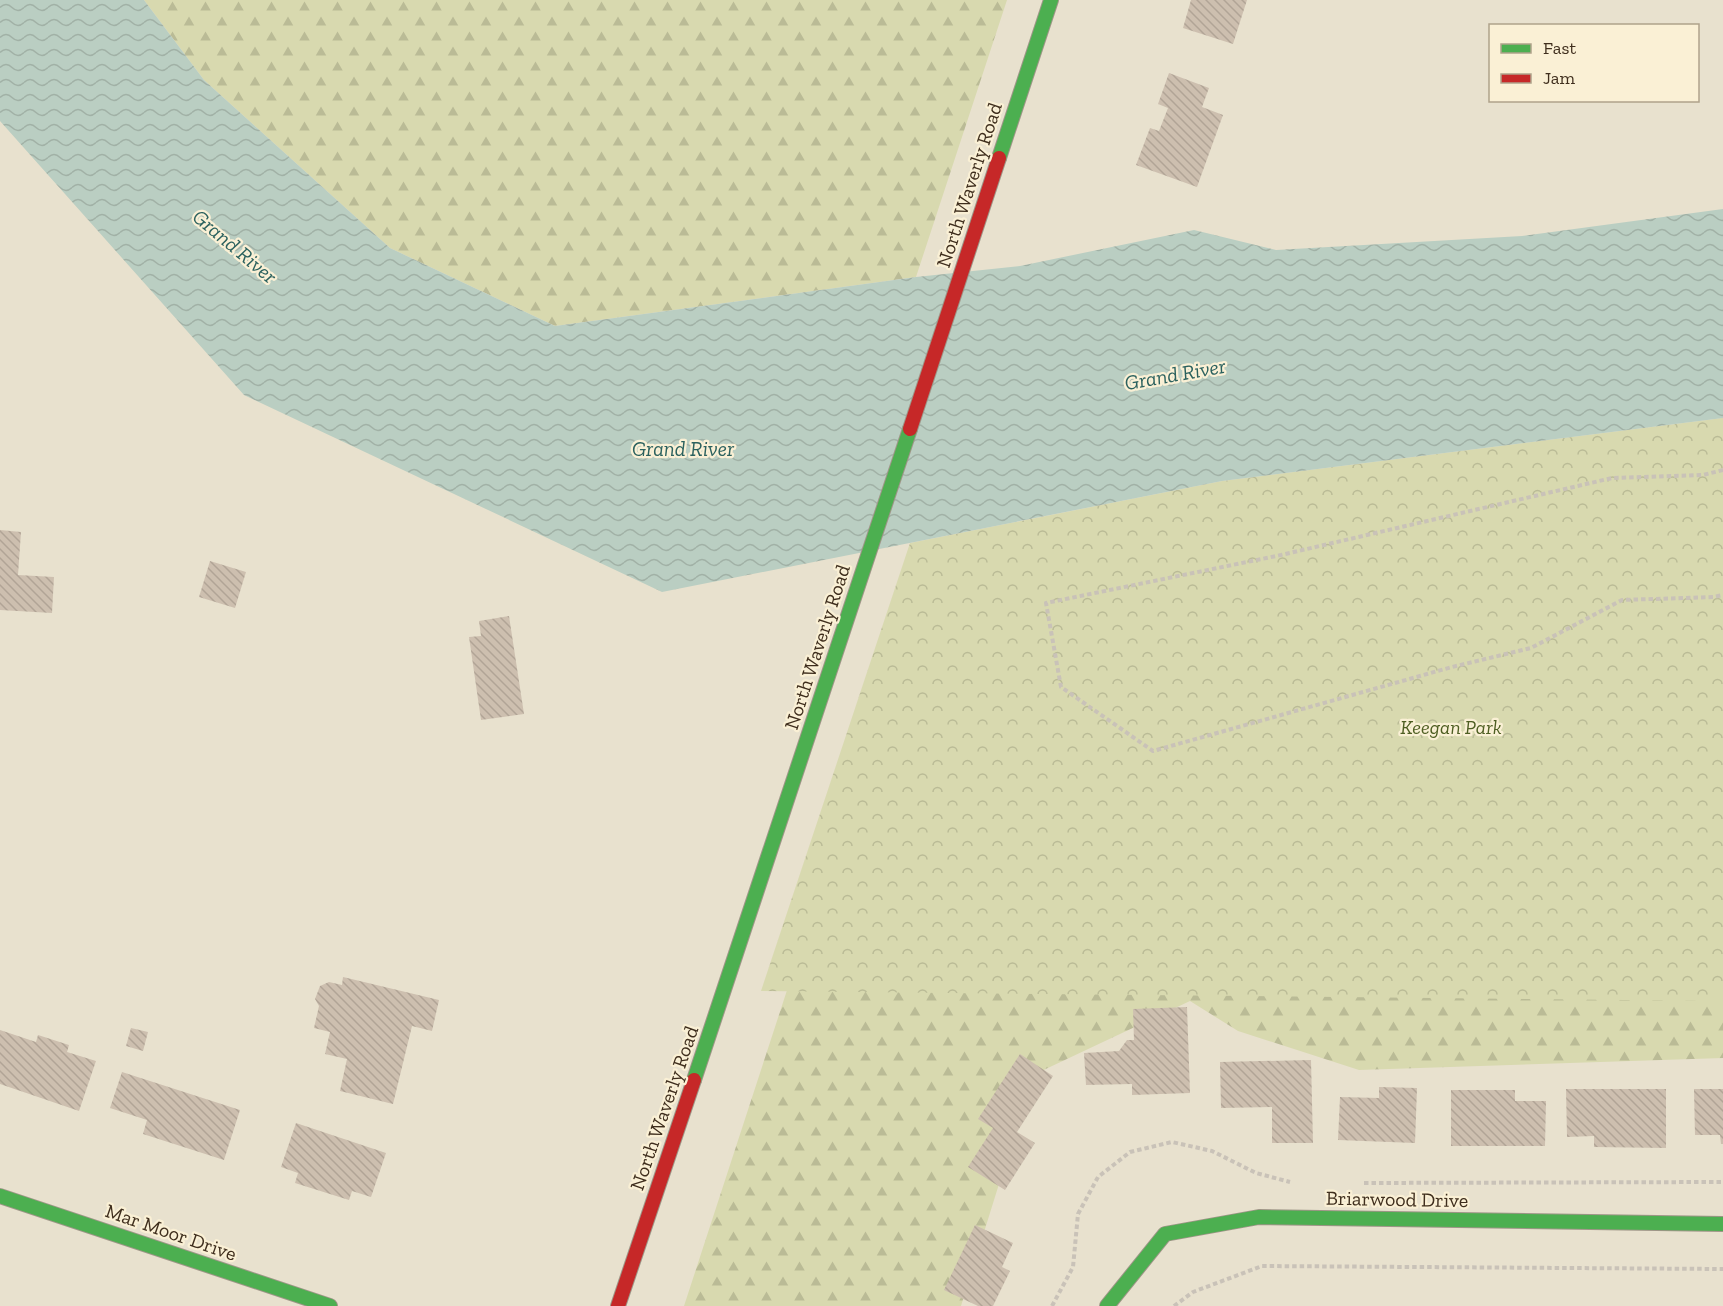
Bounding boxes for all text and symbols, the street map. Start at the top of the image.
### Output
legend [1489,24,1699,102]
text: Fast [1543,37,1576,59]
text: Jam [1543,67,1575,89]
street label: North Waverly Road [931,99,1007,271]
water label: Grand River [188,204,283,289]
water label: Grand River [1122,353,1228,395]
water label: Grand River [632,436,735,461]
street label: North Waverly Road [779,561,855,733]
park label: Keegan Park [1400,715,1502,739]
street label: North Waverly Road [625,1023,703,1193]
street label: Briarwood Drive [1326,1186,1468,1212]
street label: Mar Moor Drive [102,1198,240,1266]

